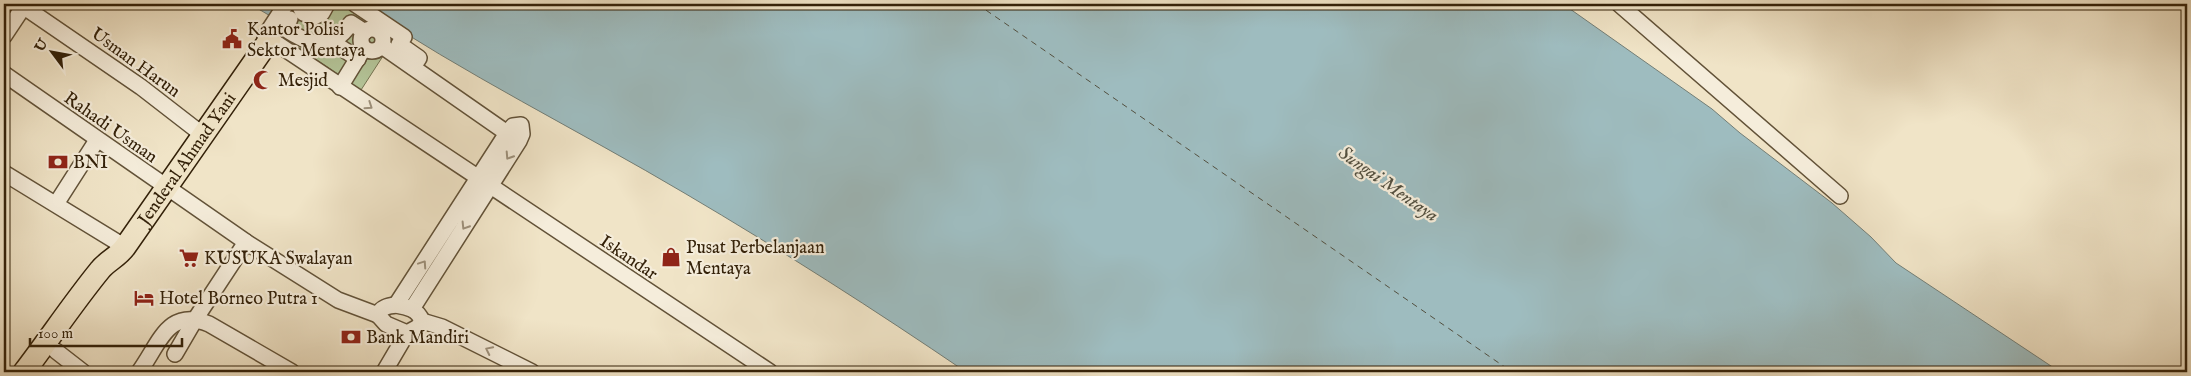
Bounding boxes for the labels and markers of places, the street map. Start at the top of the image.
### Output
place label: Kantor Polisi Sektor Mentaya [247,19,365,63]
public building icon: Kantor Polisi Sektor Mentaya [221,28,243,50]
mosque icon: Mesjid [252,69,274,91]
place label: Mesjid [278,70,328,93]
bank icon: BNI [47,151,69,173]
place label: BNI [73,152,108,175]
place label: Pusat Perbelanjaan Mentaya [686,237,825,281]
shop icon: Pusat Perbelanjaan Mentaya [660,246,682,268]
supermarket icon: KUSUKA Swalayan [178,247,200,269]
place label: KUSUKA Swalayan [204,248,353,271]
hotel icon: Hotel Borneo Putra 1 [133,287,155,309]
place label: Hotel Borneo Putra 1 [159,288,318,311]
bank icon: Bank Mandiri [340,326,362,348]
place label: Bank Mandiri [366,327,469,350]

